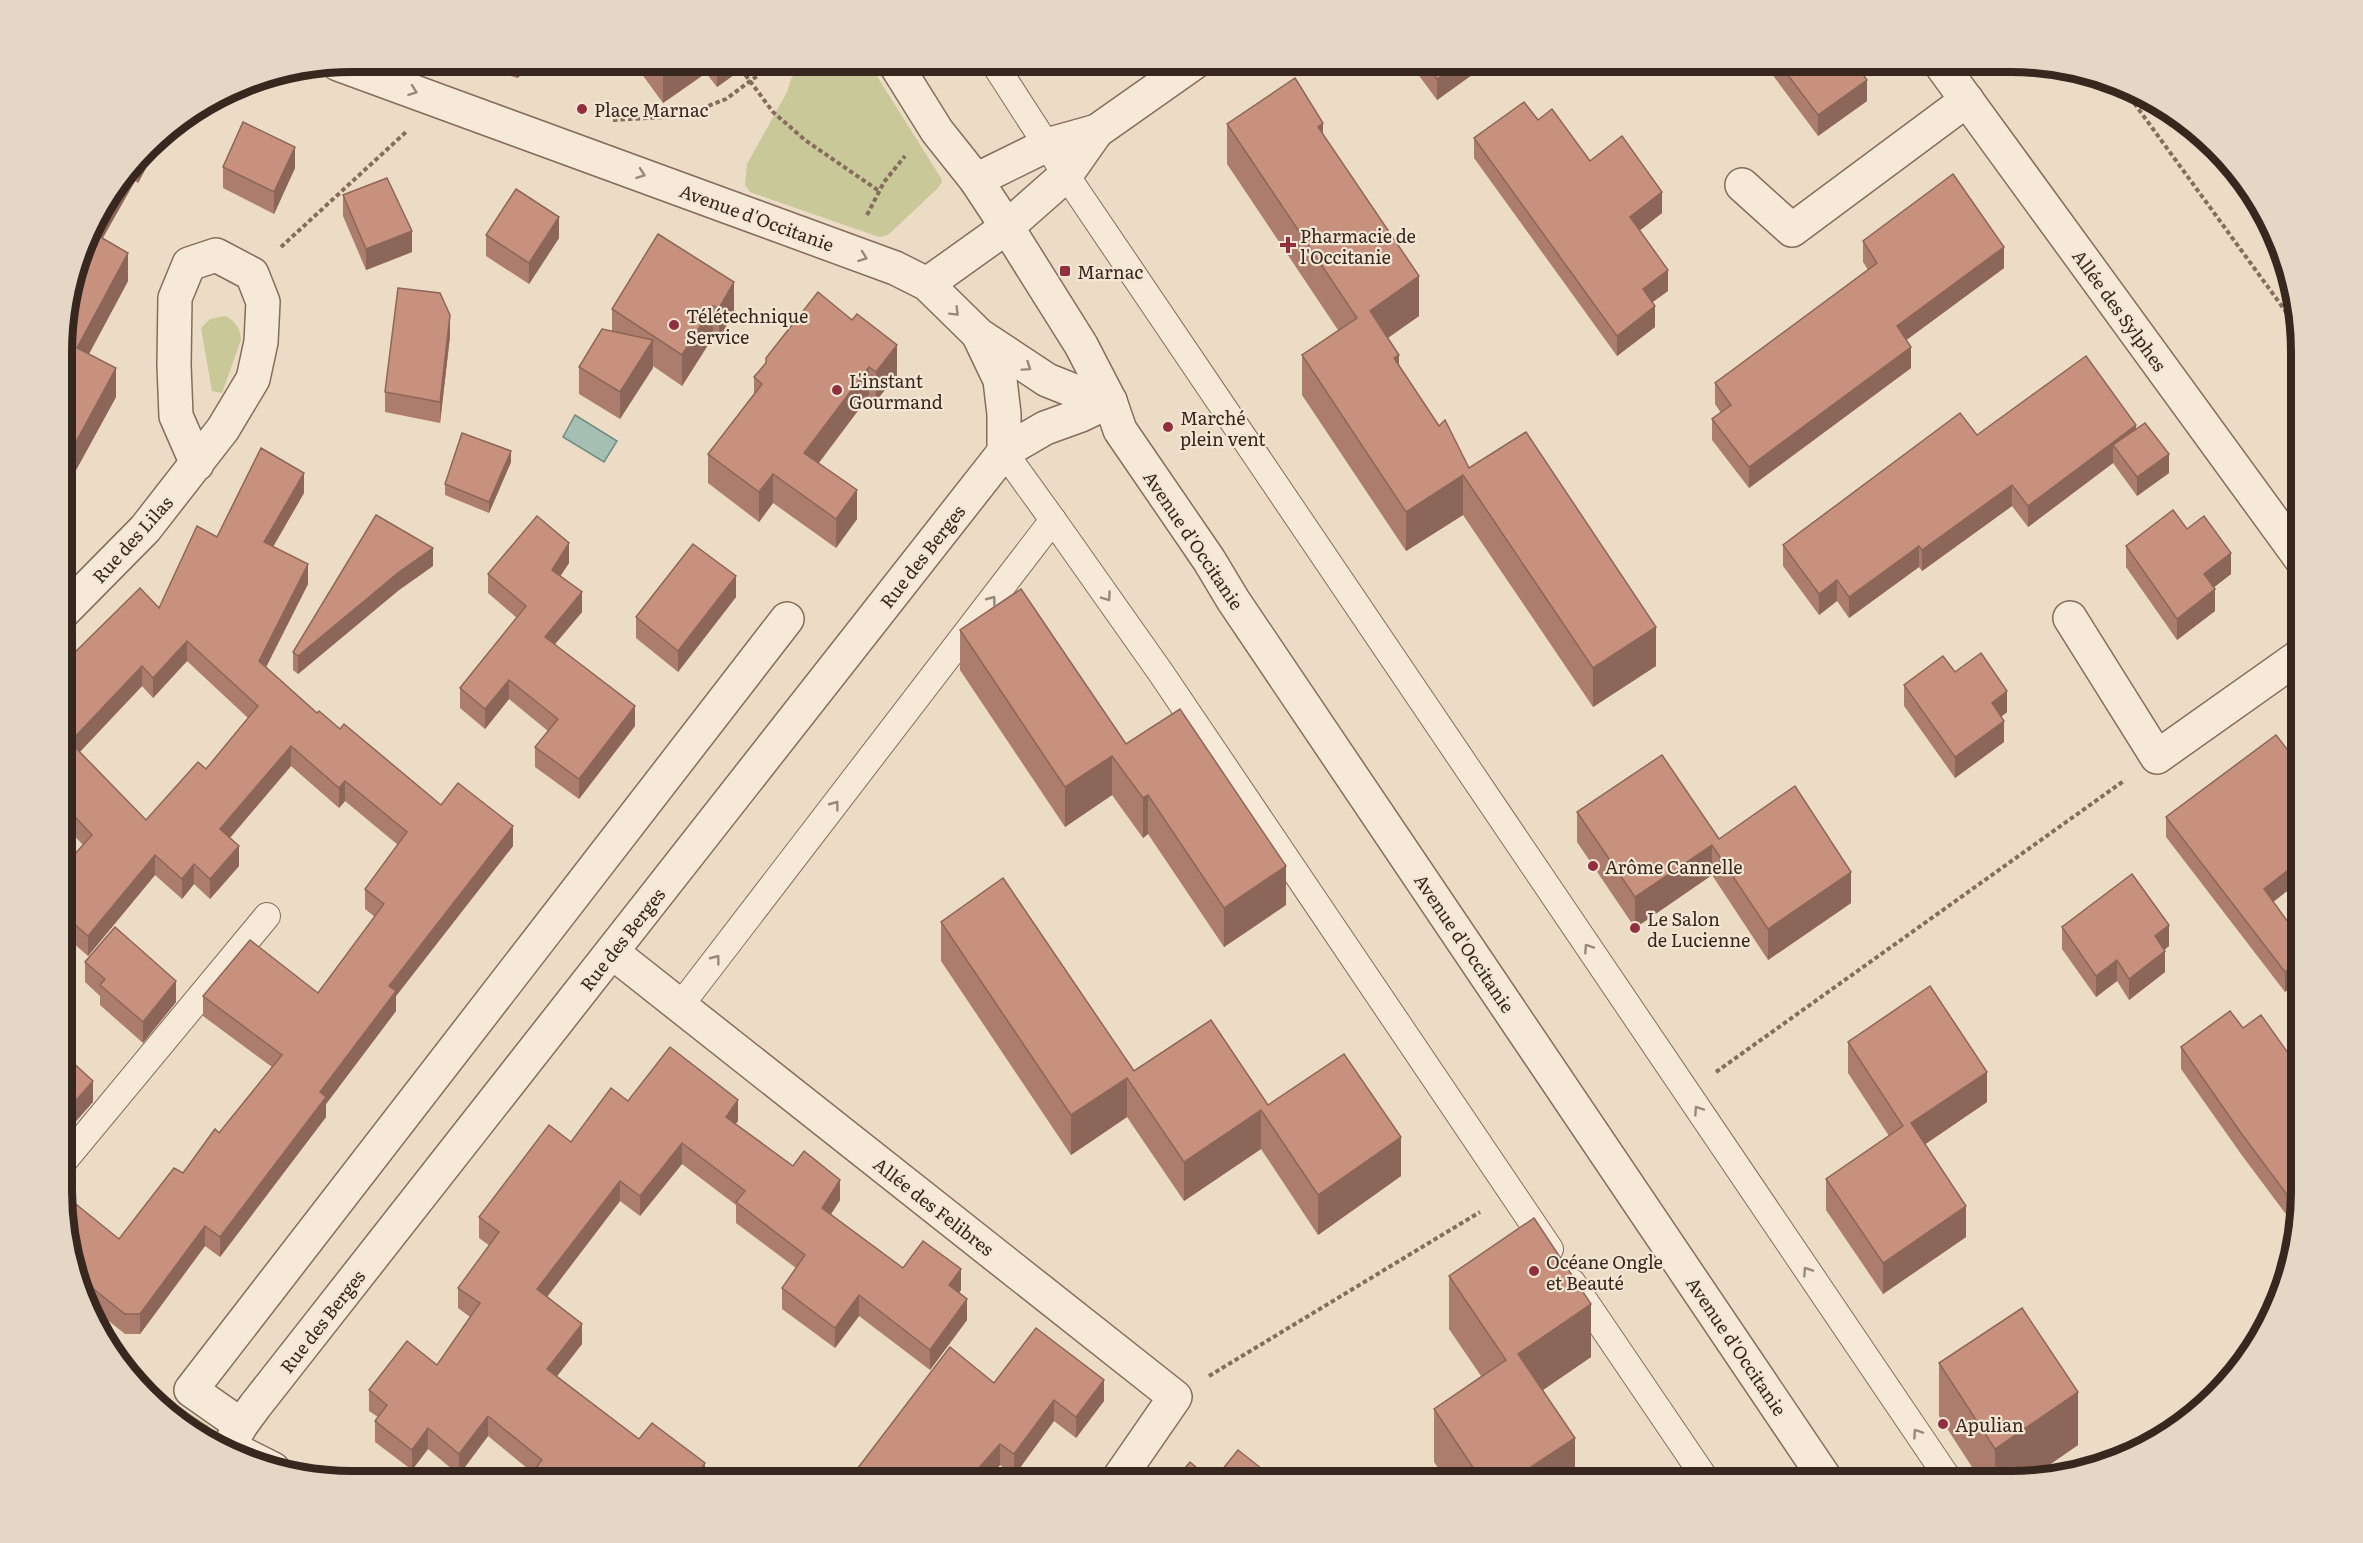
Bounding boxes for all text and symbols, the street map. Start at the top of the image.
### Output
one-way arrow [407,84,418,97]
place label: Place Marnac [594,96,709,123]
marker: Place Marnac [575,102,589,116]
one-way arrow [635,167,646,179]
street label: Avenue d'Occitanie [676,177,838,257]
place label: Pharmacie de l'Occitanie [1300,222,1416,270]
marker: Pharmacie de l'Occitanie [1281,238,1295,252]
street label: Allée des Sylphes [2066,243,2174,377]
one-way arrow [857,249,868,262]
place label: Marnac [1077,258,1143,285]
marker: Marnac [1058,264,1072,278]
place label: Télétechnique Service [686,302,808,350]
one-way arrow [948,304,959,315]
marker: Télétechnique Service [667,318,681,332]
one-way arrow [1021,360,1032,371]
place label: L'instant Gourmand [849,367,943,415]
marker: L'instant Gourmand [830,383,844,397]
place label: Marché plein vent [1180,404,1266,452]
marker: Marché plein vent [1161,420,1175,434]
street label: Avenue d'Occitanie [1137,465,1251,615]
street label: Rue des Lilas [85,489,179,589]
street label: Rue des Berges [873,499,971,613]
one-way arrow [1100,591,1111,602]
one-way arrow [984,596,995,607]
one-way arrow [827,800,838,811]
place label: Arôme Cannelle [1605,853,1743,880]
marker: Arôme Cannelle [1586,859,1600,873]
street label: Avenue d'Occitanie [1408,868,1522,1018]
street label: Rue des Berges [573,882,671,996]
place label: Le Salon de Lucienne [1647,905,1750,953]
marker: Le Salon de Lucienne [1628,921,1642,935]
one-way arrow [1585,944,1596,955]
one-way arrow [709,955,720,966]
one-way arrow [1693,1106,1705,1116]
street label: Allée des Felibres [868,1150,1000,1262]
place label: Océane Ongle et Beauté [1546,1248,1663,1296]
street label: Rue des Berges [273,1264,371,1378]
marker: Océane Ongle et Beauté [1527,1264,1541,1278]
one-way arrow [1803,1267,1814,1278]
street label: Avenue d'Occitanie [1680,1271,1794,1421]
place label: Apulian [1955,1411,2024,1438]
marker: Apulian [1936,1417,1950,1431]
one-way arrow [1913,1428,1924,1439]

